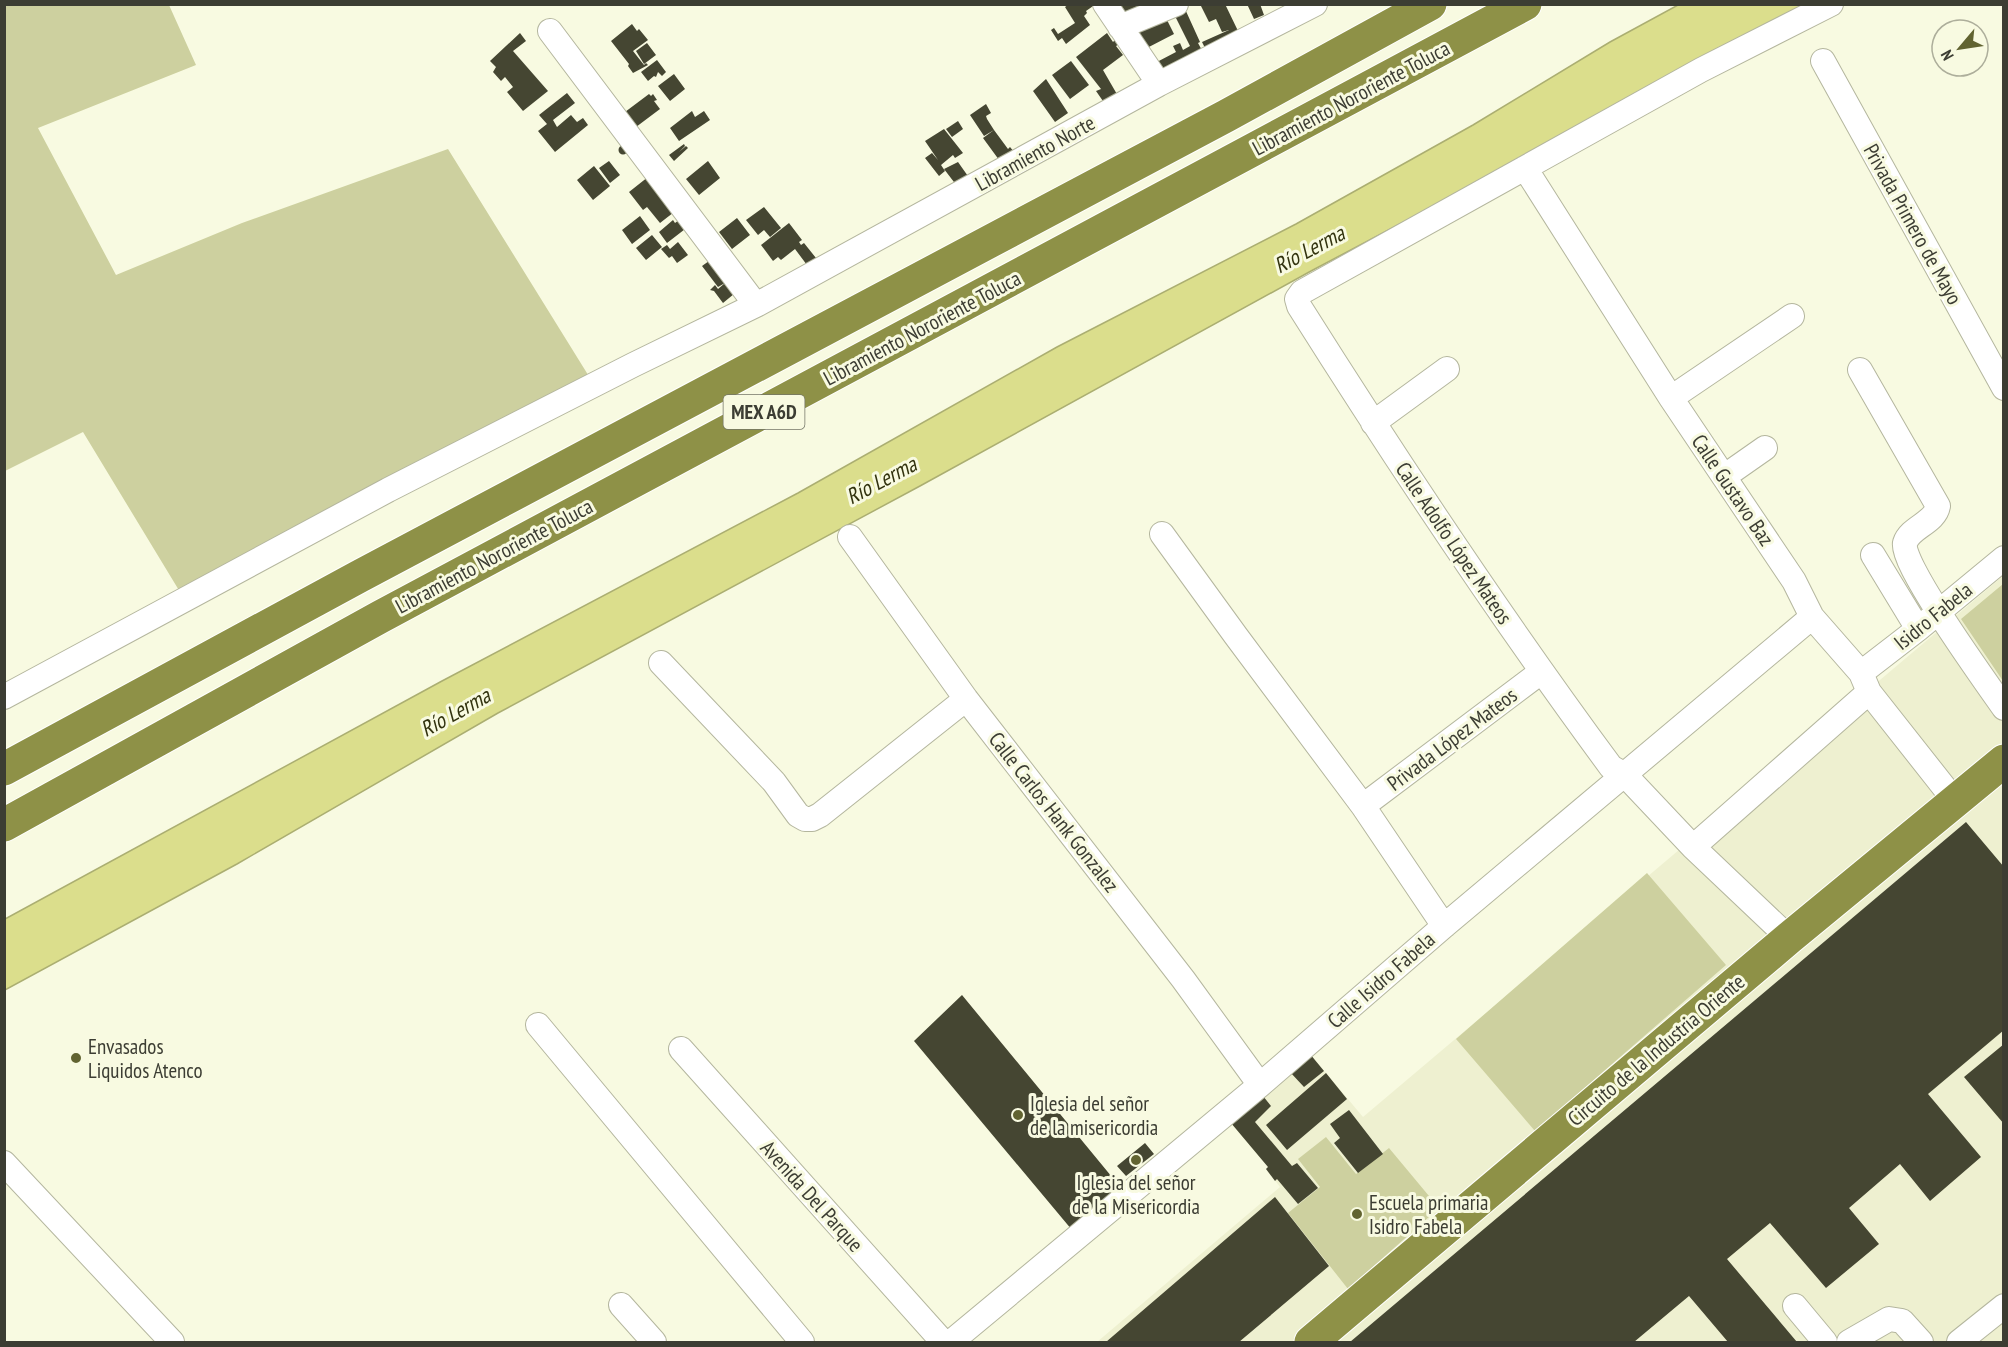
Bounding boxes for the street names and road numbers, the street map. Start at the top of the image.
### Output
street label: Libramiento Nororiente Toluca [1248,35,1454,161]
street label: Libramiento Norte [970,109,1100,197]
street label: Privada Primero de Mayo [1858,139,1968,309]
street label: Libramiento Nororiente Toluca [819,265,1025,391]
road number: MEX A6D [724,395,804,429]
street label: Calle Gustavo Baz [1686,429,1780,551]
street label: Calle Adolfo López Mateos [1390,457,1518,629]
street label: Libramiento Nororiente Toluca [391,493,597,619]
street label: Isidro Fabela [1888,576,1978,656]
street label: Privada López Mateos [1382,681,1522,797]
street label: Calle Carlos Hank Gonzalez [983,726,1125,898]
street label: Calle Isidro Fabela [1322,926,1440,1034]
street label: Circuito de la Industria Oriente [1562,968,1750,1132]
street label: Avenida Del Parque [755,1135,869,1257]

